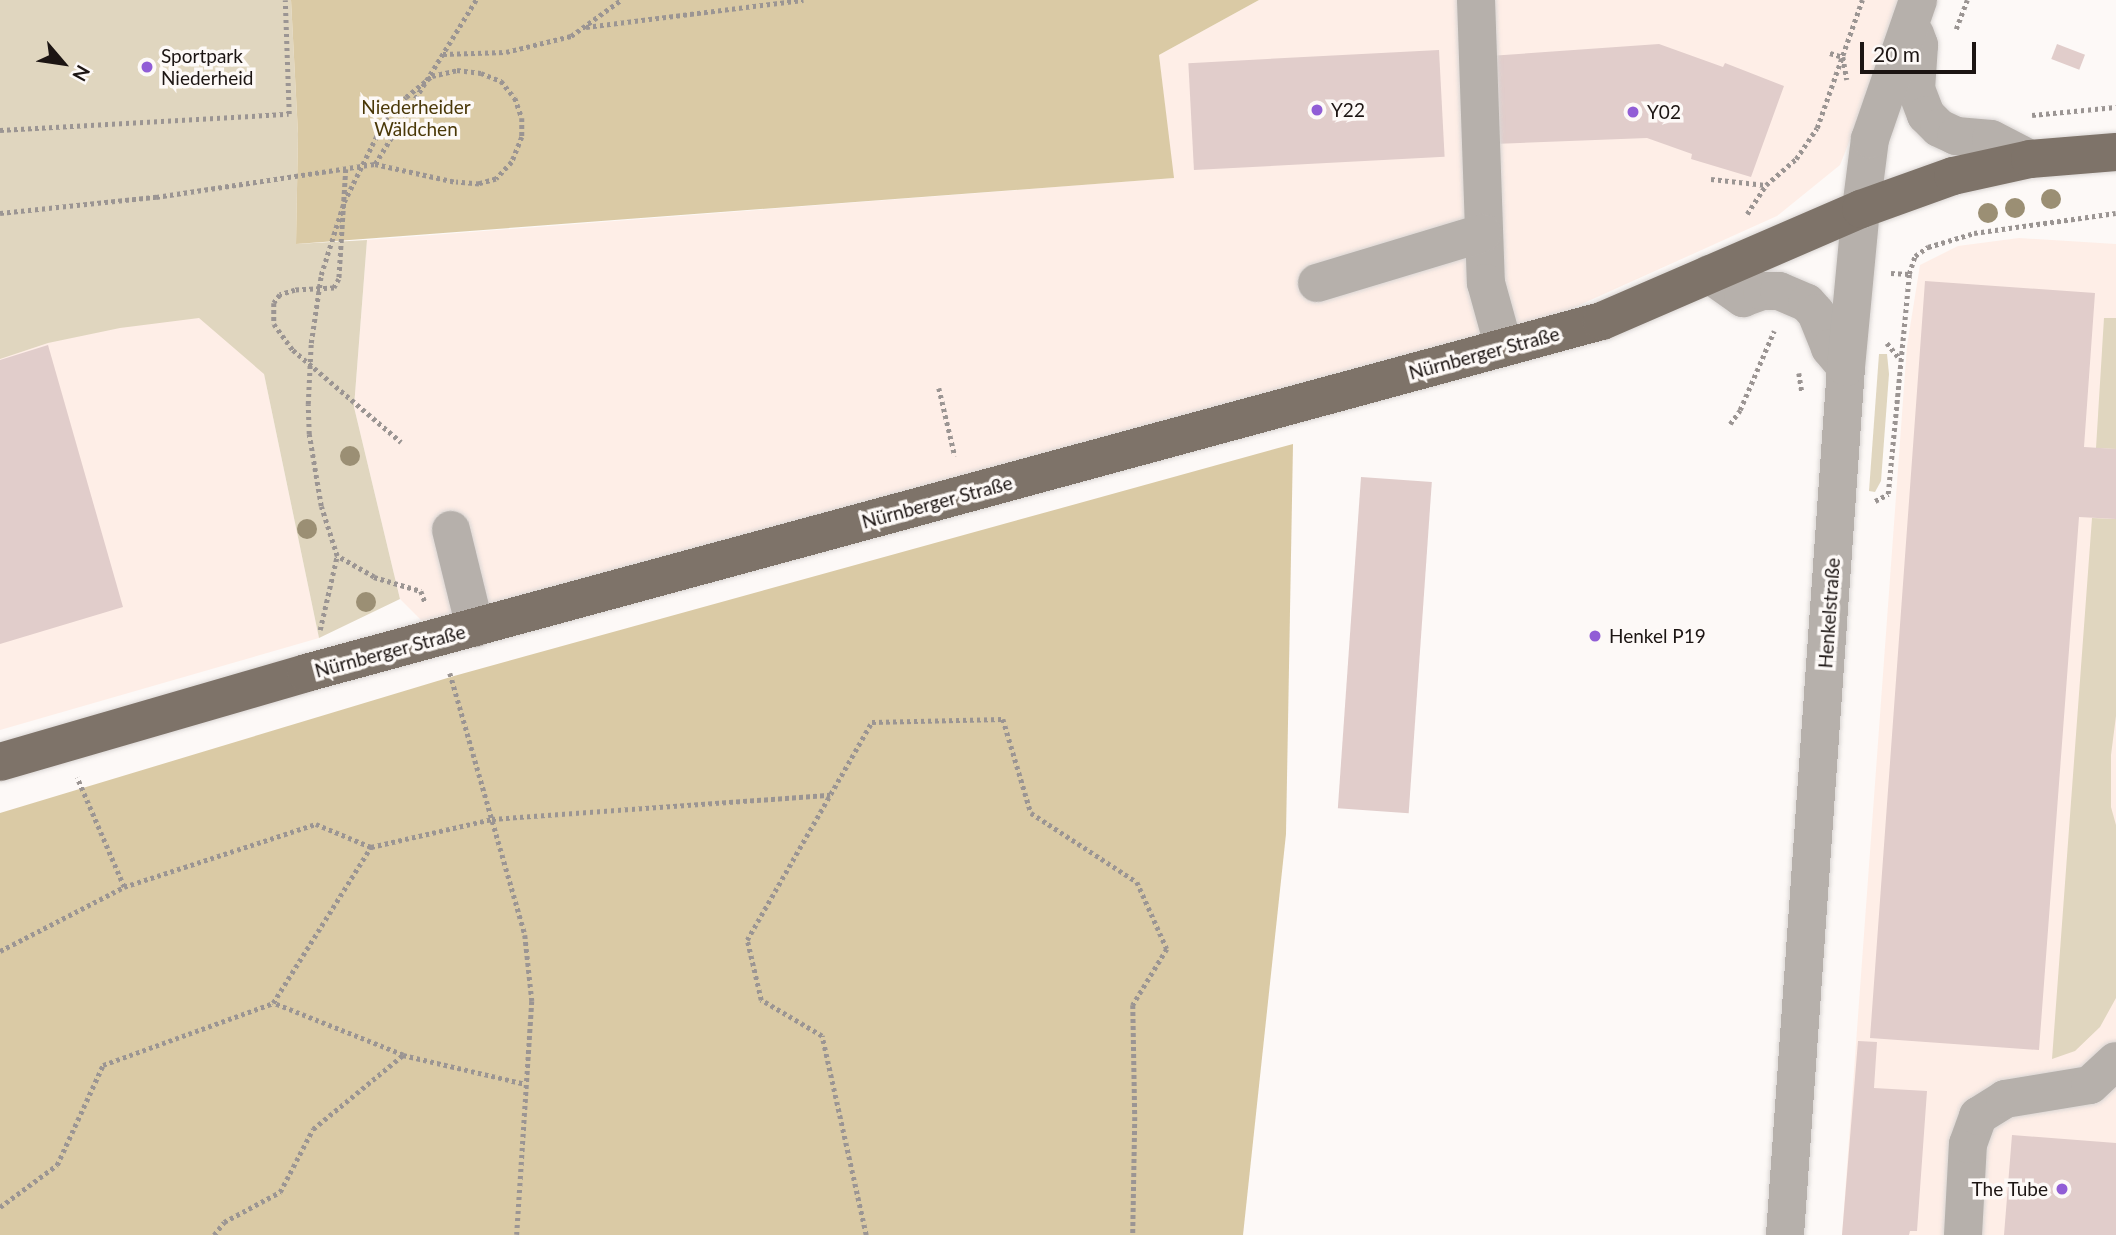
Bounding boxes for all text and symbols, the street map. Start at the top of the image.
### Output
north arrow [28,28,98,98]
scale bar [1864,28,1980,72]
text: 20 m [1873,41,1920,66]
place label: Sportpark Niederheid [161,45,253,89]
marker: Sportpark Niederheid [139,59,155,75]
text: N [68,61,95,85]
park label: Niederheider Wäldchen [361,96,471,140]
place label: Y22 [1331,99,1365,121]
place label: Y02 [1647,101,1681,123]
marker: Y22 [1309,102,1325,118]
marker: Y02 [1625,104,1641,120]
street label: Nürnberger Straße [1406,322,1562,384]
street label: Nürnberger Straße [859,471,1015,533]
street label: Henkelstraße [1814,557,1844,669]
street label: Nürnberger Straße [312,620,468,682]
place label: Henkel P19 [1609,625,1706,647]
marker: Henkel P19 [1587,628,1603,644]
place label: The Tube [1971,1178,2048,1200]
marker: The Tube [2054,1181,2070,1197]

